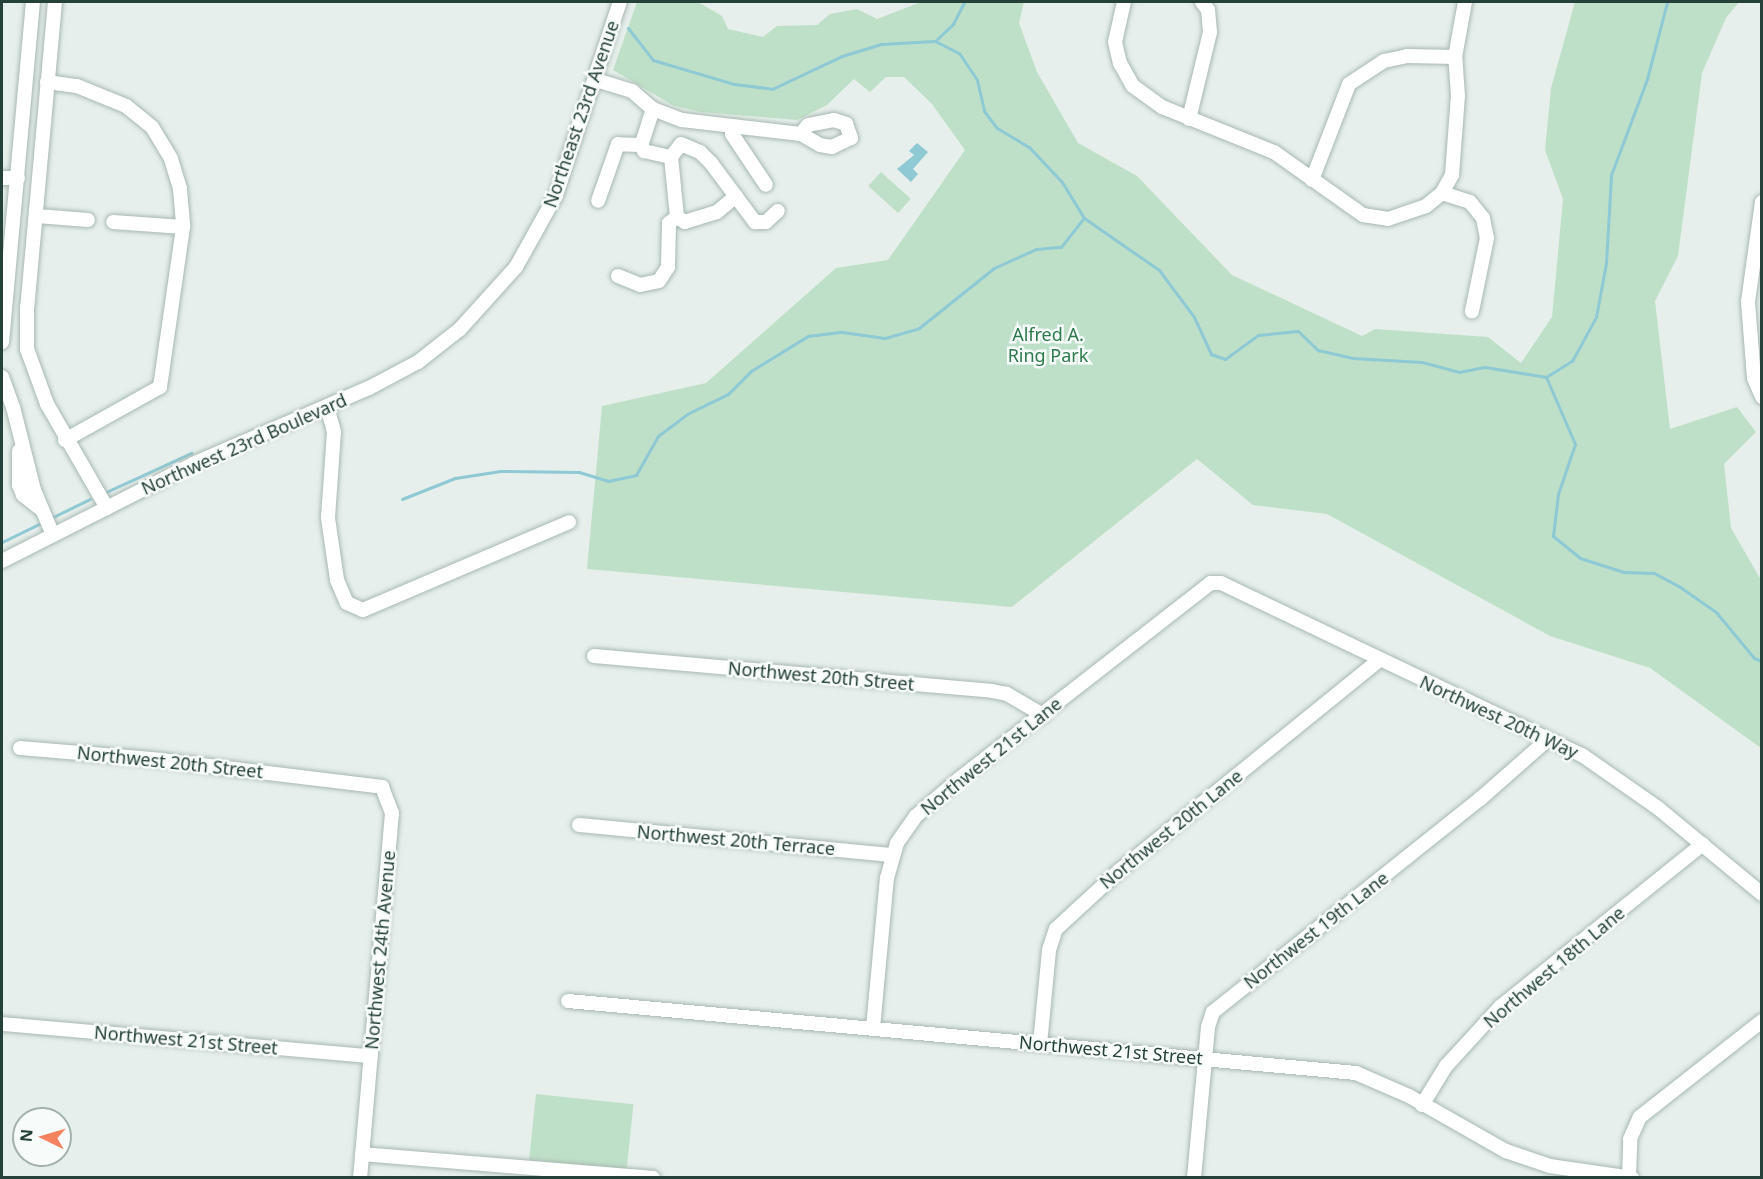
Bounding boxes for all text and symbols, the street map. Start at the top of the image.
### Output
street label: Northeast 23rd Avenue [539,18,623,210]
park label: Alfred A. Ring Park [1008,324,1088,366]
street label: Northwest 23rd Boulevard [138,389,350,499]
street label: Northwest 20th Street [727,657,915,695]
street label: Northwest 20th Way [1416,671,1582,763]
street label: Northwest 21st Lane [916,693,1066,819]
street label: Northwest 20th Street [76,741,264,783]
street label: Northwest 20th Lane [1095,765,1247,893]
street label: Northwest 20th Terrace [636,821,836,859]
street label: Northwest 24th Avenue [361,850,399,1050]
street label: Northwest 19th Lane [1239,867,1393,993]
street label: Northwest 18th Lane [1479,902,1629,1032]
street label: Northwest 21st Street [93,1021,279,1059]
street label: Northwest 21st Street [1018,1031,1204,1069]
north arrow [12,1107,72,1167]
text: N [15,1128,38,1143]

